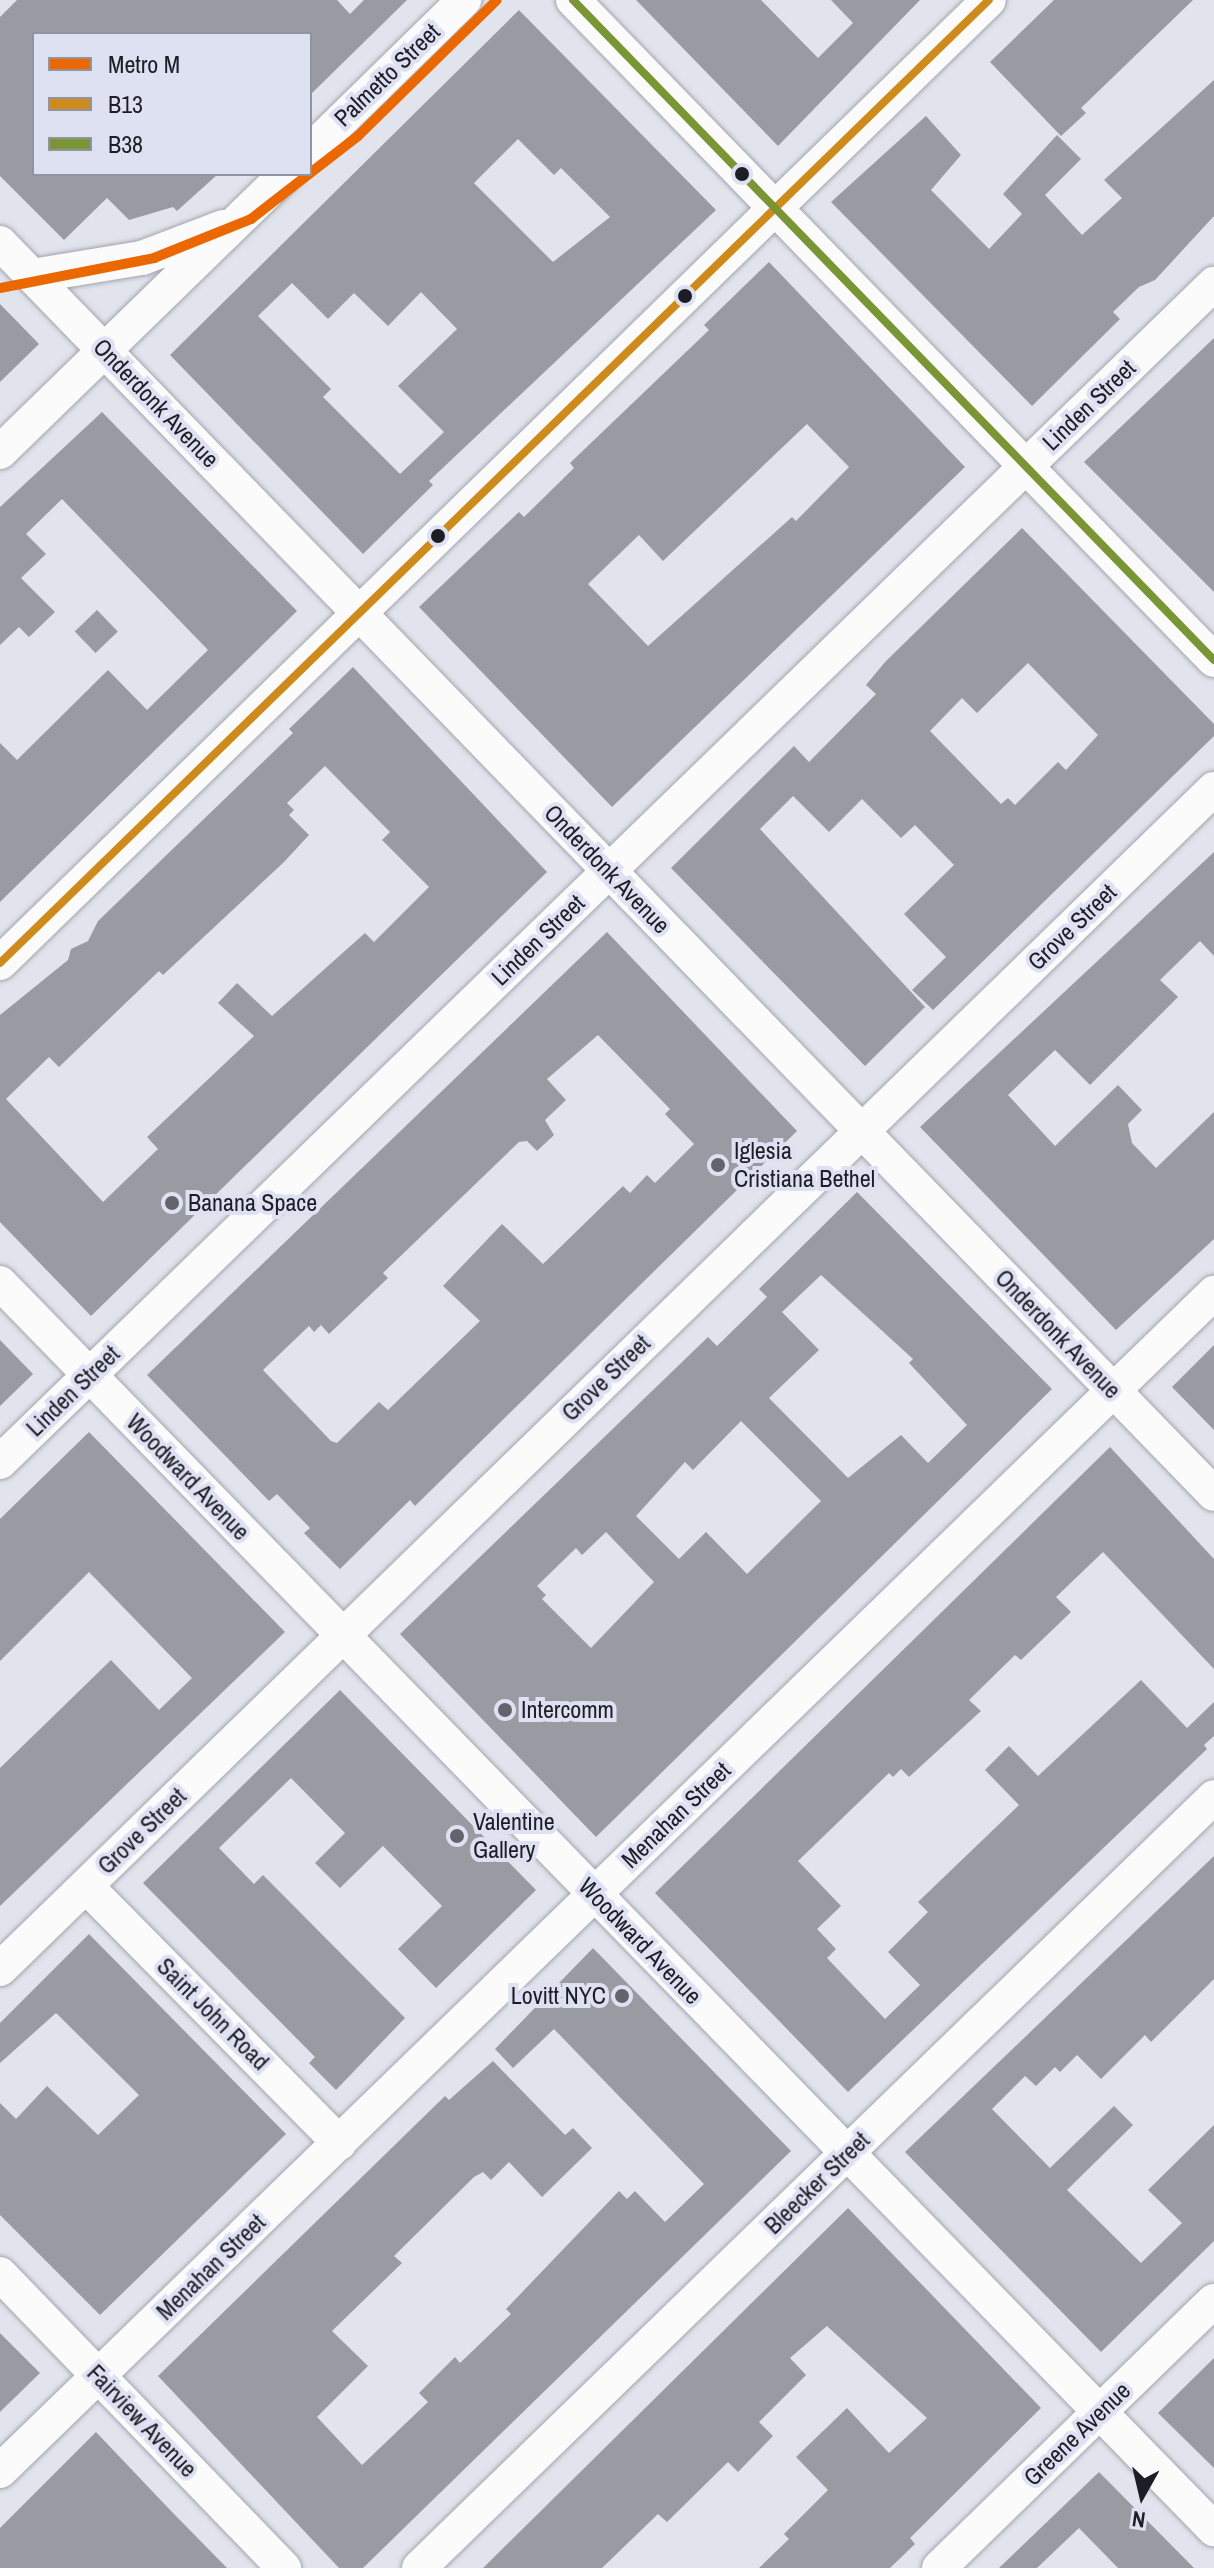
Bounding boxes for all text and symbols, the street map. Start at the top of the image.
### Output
street label: Palmetto Street [328,18,446,132]
legend [32,32,312,176]
text: Metro M [108,48,180,80]
text: B13 [108,88,143,120]
text: B38 [108,128,143,160]
unlabelled marker [734,166,750,182]
unlabelled marker [677,288,693,304]
street label: Onderdonk Avenue [87,332,225,474]
street label: Linden Street [1036,354,1142,456]
unlabelled marker [430,528,446,544]
street label: Onderdonk Avenue [538,798,676,940]
street label: Grove Street [1022,878,1122,976]
street label: Linden Street [485,889,591,991]
place label: Iglesia Cristiana Bethel [734,1137,875,1193]
marker: Iglesia Cristiana Bethel [709,1156,727,1174]
place label: Banana Space [188,1189,317,1217]
marker: Banana Space [163,1194,181,1212]
street label: Onderdonk Avenue [989,1263,1127,1405]
street label: Grove Street [556,1329,656,1427]
street label: Linden Street [20,1340,126,1442]
street label: Woodward Avenue [120,1407,256,1547]
place label: Intercomm [521,1696,614,1724]
marker: Intercomm [496,1701,514,1719]
street label: Menahan Street [616,1756,736,1874]
street label: Grove Street [92,1782,192,1880]
place label: Valentine Gallery [473,1808,555,1864]
marker: Valentine Gallery [448,1827,466,1845]
street label: Woodward Avenue [572,1871,708,2011]
street label: Saint John Road [151,1952,275,2076]
place label: Lovitt NYC [511,1982,606,2010]
marker: Lovitt NYC [613,1987,631,2005]
street label: Bleecker Street [759,2126,875,2240]
street label: Menahan Street [151,2208,271,2326]
street label: Fairview Avenue [81,2358,203,2484]
street label: Greene Avenue [1018,2376,1136,2492]
north arrow [1102,2456,1182,2536]
text: N [1130,2504,1147,2536]

